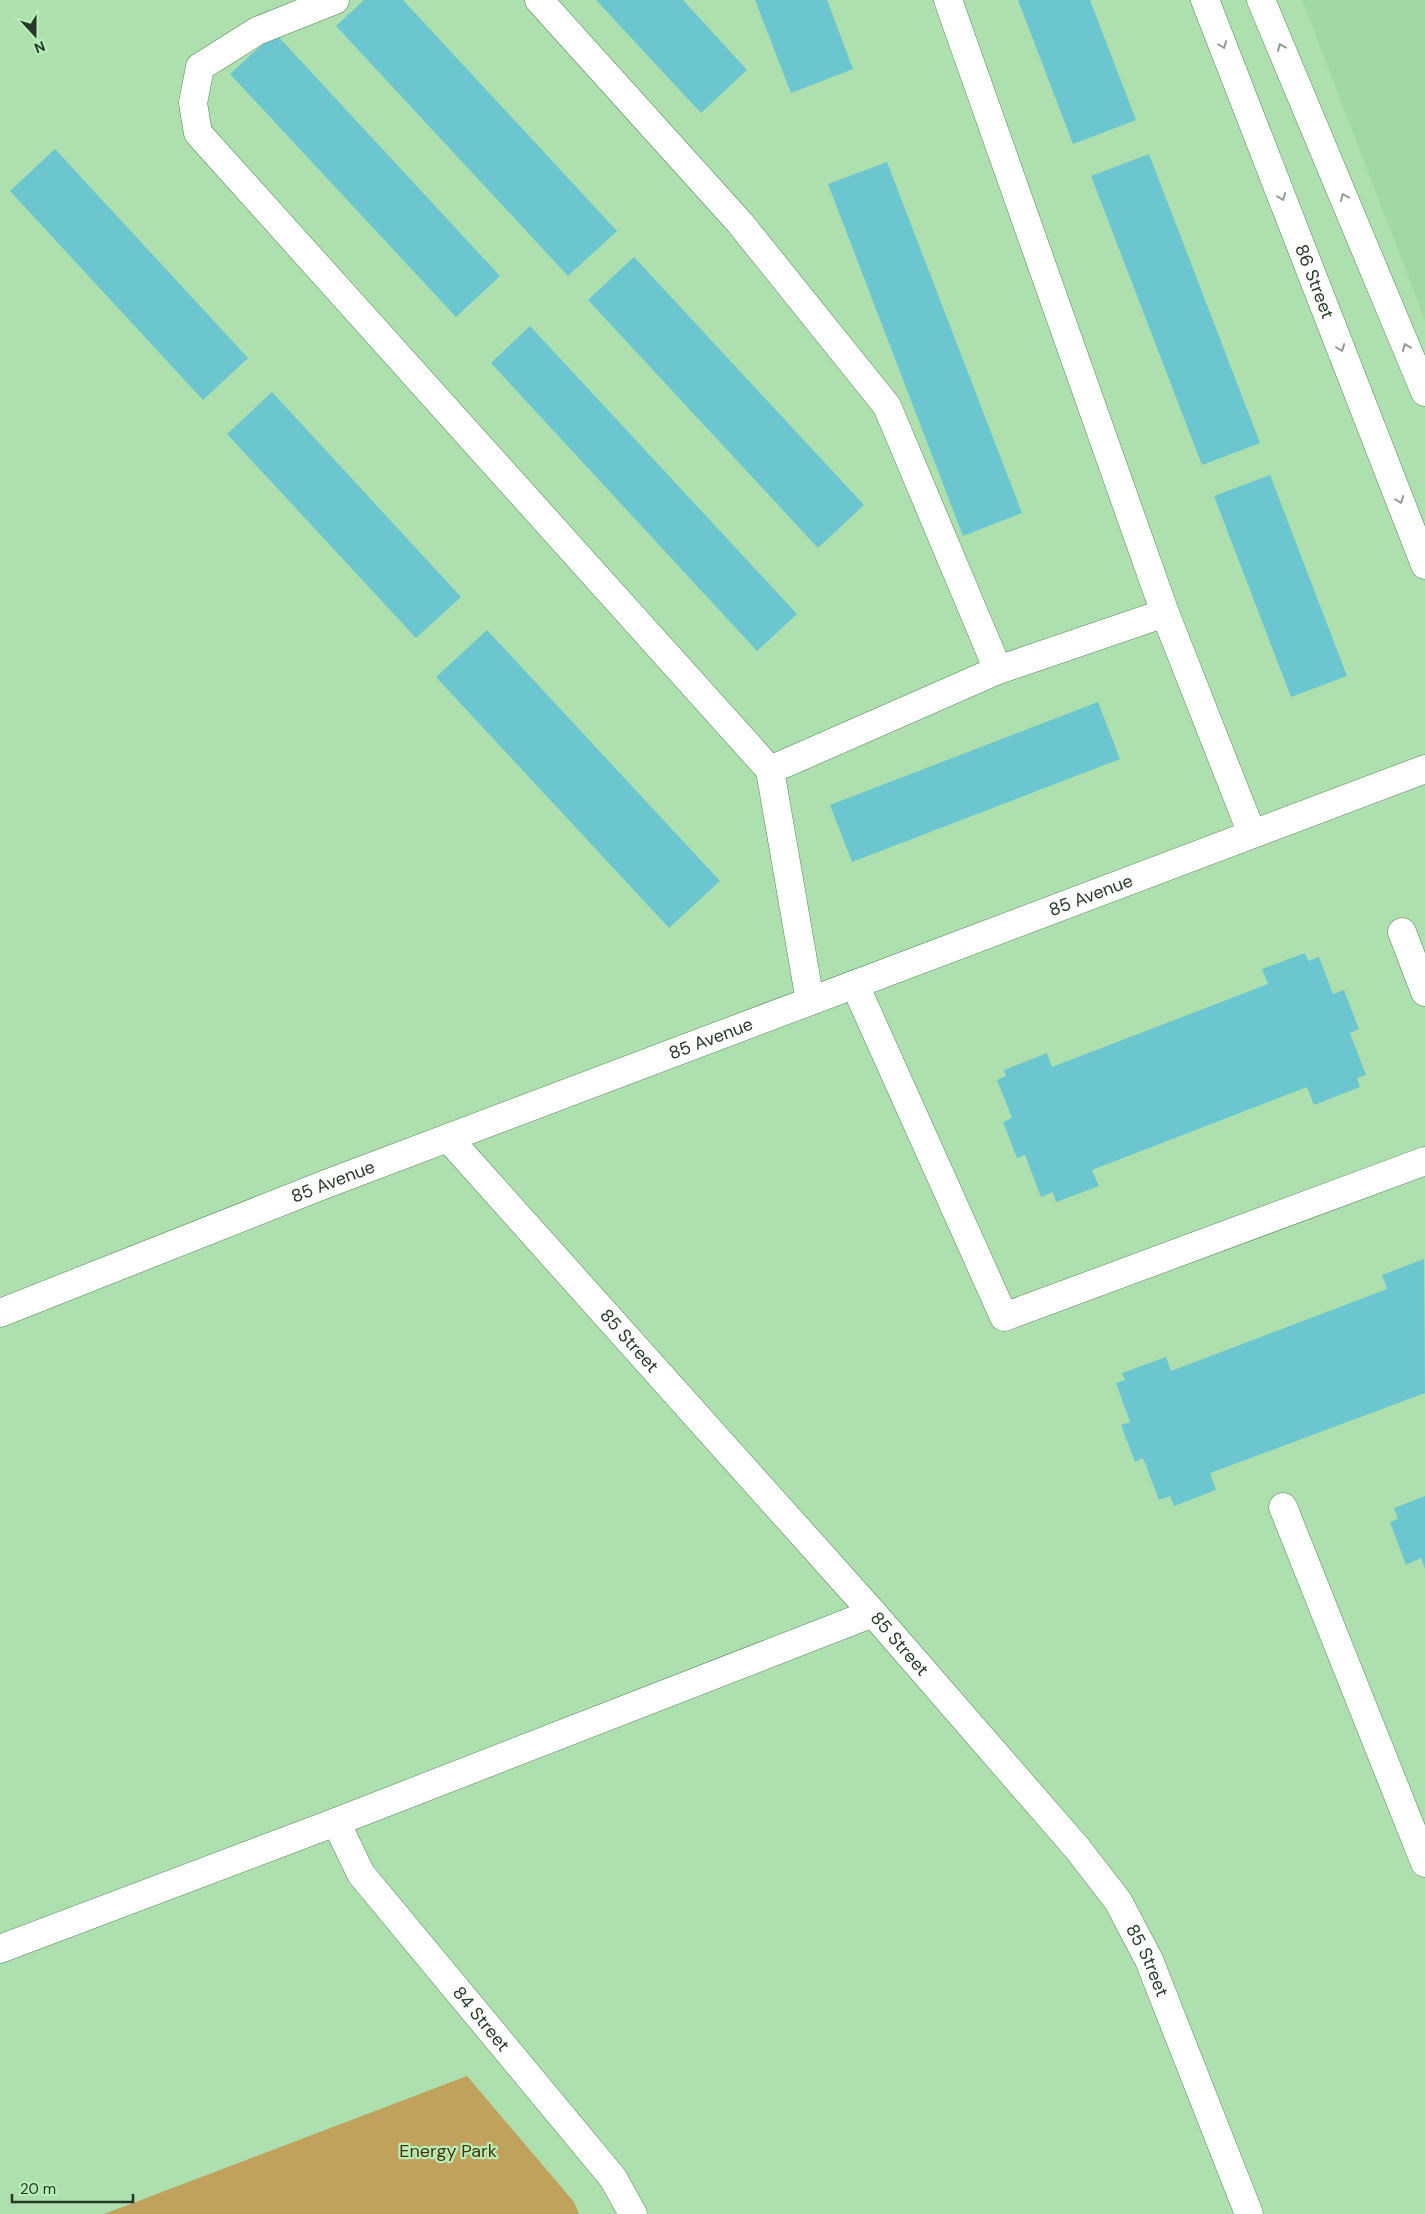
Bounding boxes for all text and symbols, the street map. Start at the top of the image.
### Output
north arrow [10,10,60,60]
text: N [32,37,48,57]
one-way arrow [1217,41,1227,49]
one-way arrow [1277,43,1287,52]
one-way arrow [1276,192,1286,201]
one-way arrow [1339,193,1350,202]
street label: 86 Street [1289,241,1340,322]
one-way arrow [1334,343,1345,352]
one-way arrow [1402,343,1413,352]
one-way arrow [1393,495,1404,504]
street label: 85 Avenue [1045,868,1136,922]
street label: 85 Avenue [665,1012,756,1065]
street label: 85 Avenue [288,1155,378,1209]
street label: 85 Street [594,1304,664,1378]
street label: 85 Street [865,1606,934,1681]
street label: 85 Street [1120,1920,1174,2000]
street label: 84 Street [447,1981,515,2057]
park label: Energy Park [399,2139,497,2163]
scale bar [12,2172,134,2204]
text: 20 m [20,2179,56,2199]

